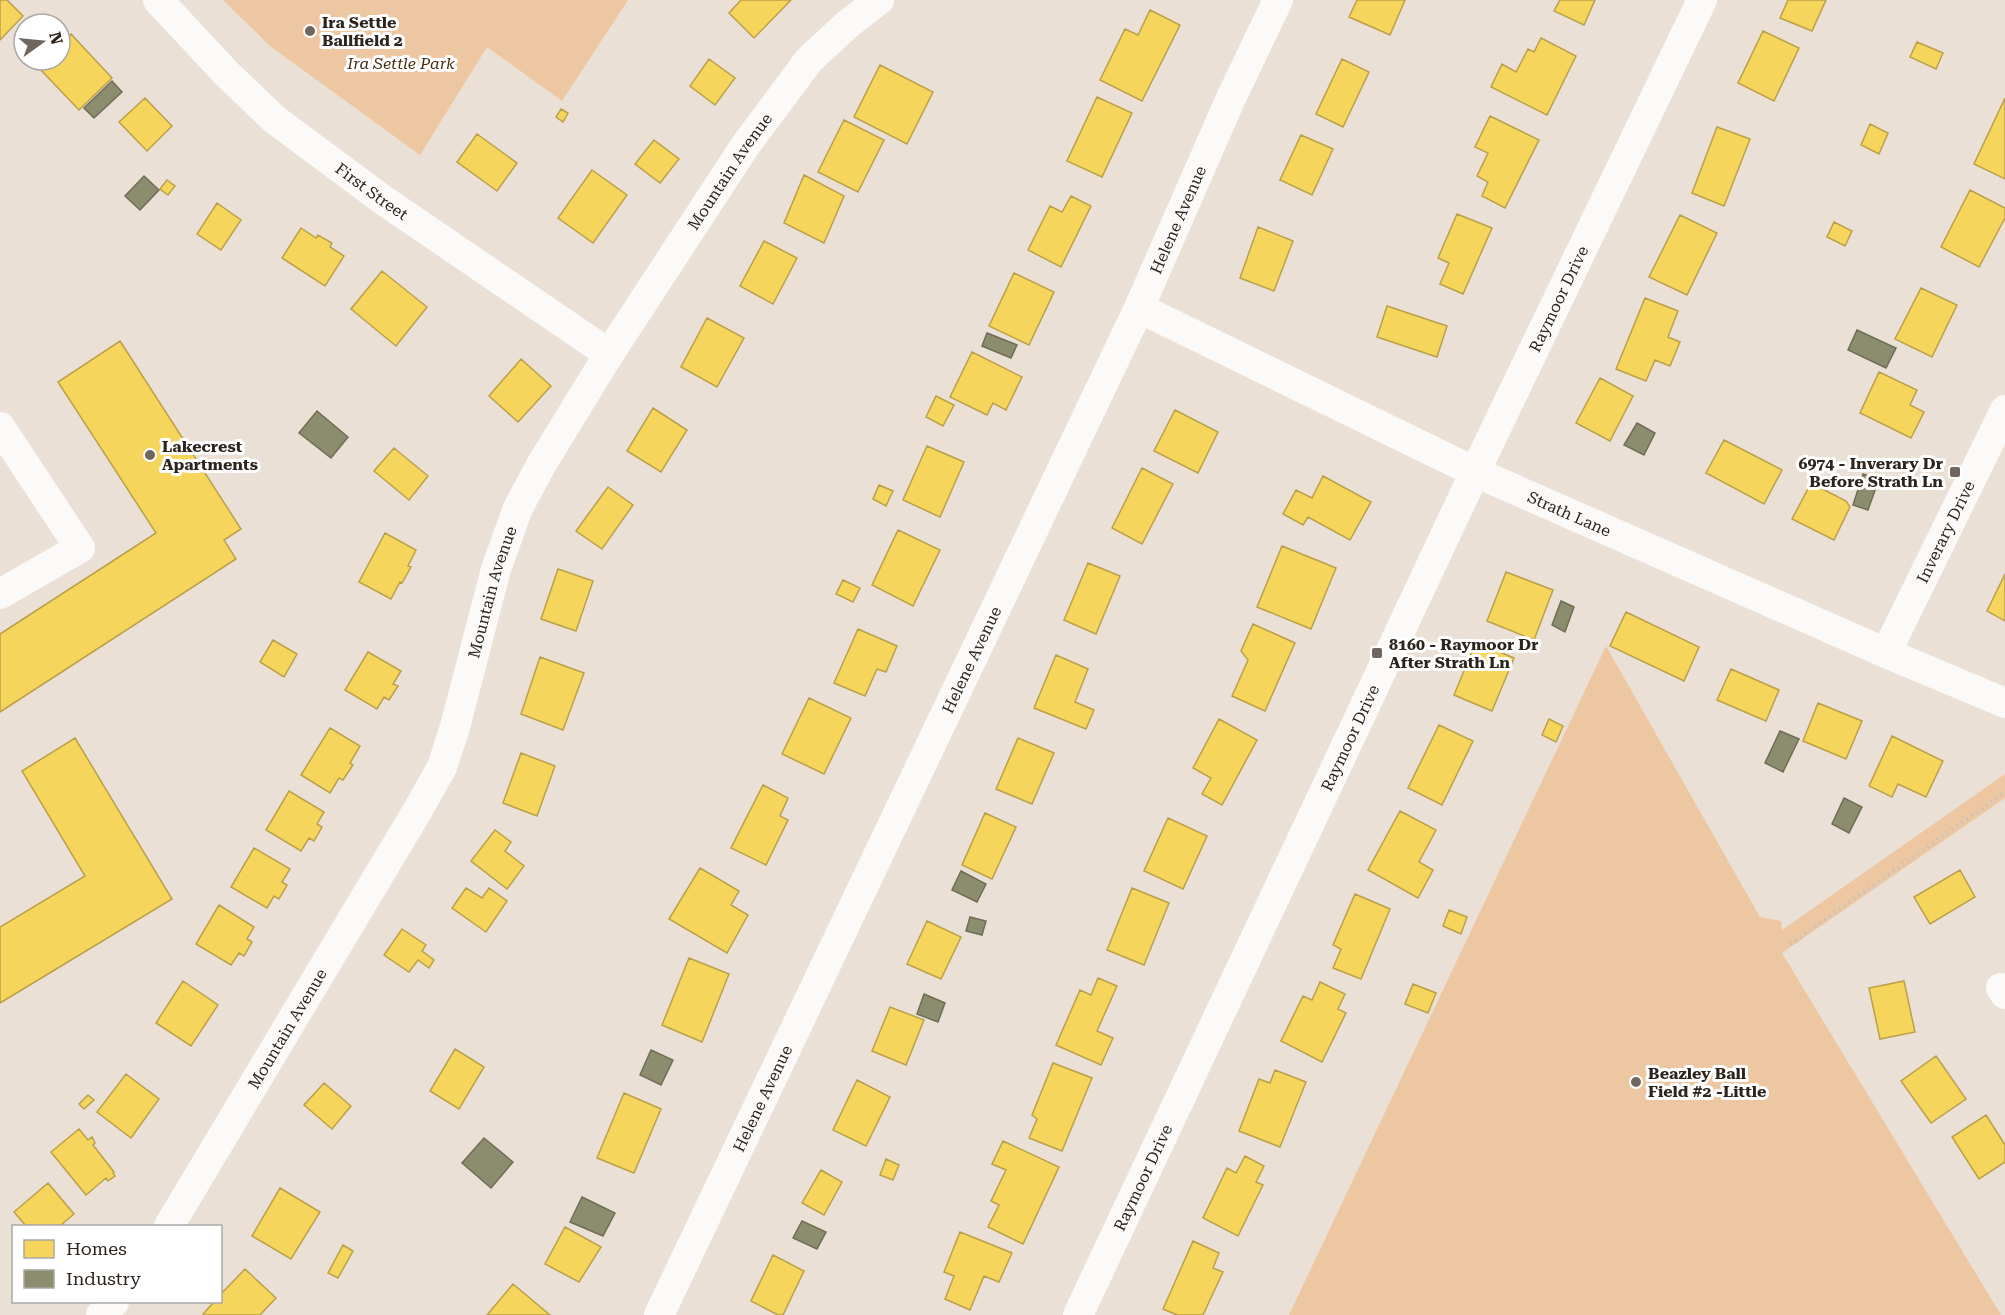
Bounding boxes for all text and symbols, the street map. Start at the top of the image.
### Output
north arrow [12,12,72,72]
place label: Ira Settle Ballfield 2 [322,13,403,50]
marker: Ira Settle Ballfield 2 [303,24,317,38]
text: N [45,30,67,47]
park label: Ira Settle Park [346,54,455,73]
street label: Mountain Avenue [684,109,776,234]
street label: First Street [332,159,412,224]
street label: Helene Avenue [1146,163,1210,277]
street label: Raymoor Drive [1525,243,1592,355]
place label: Lakecrest Apartments [162,437,258,474]
marker: Lakecrest Apartments [143,448,157,462]
place label: 6974 - Inverary Dr Before Strath Ln [1798,454,1943,491]
marker: 6974 - Inverary Dr Before Strath Ln [1948,465,1962,479]
street label: Inverary Drive [1913,478,1979,586]
street label: Strath Lane [1525,487,1614,541]
street label: Mountain Avenue [464,523,521,660]
street label: Helene Avenue [938,603,1005,716]
place label: 8160 - Raymoor Dr After Strath Ln [1389,635,1539,672]
marker: 8160 - Raymoor Dr After Strath Ln [1370,646,1384,660]
street label: Raymoor Drive [1317,682,1384,794]
street label: Mountain Avenue [244,965,331,1092]
street label: Helene Avenue [729,1042,796,1155]
place label: Beazley Ball Field #2 -Little [1648,1064,1766,1101]
marker: Beazley Ball Field #2 -Little [1629,1075,1643,1089]
street label: Raymoor Drive [1110,1121,1176,1234]
legend [12,1225,222,1303]
text: Homes [66,1238,127,1259]
text: Industry [66,1268,141,1289]

